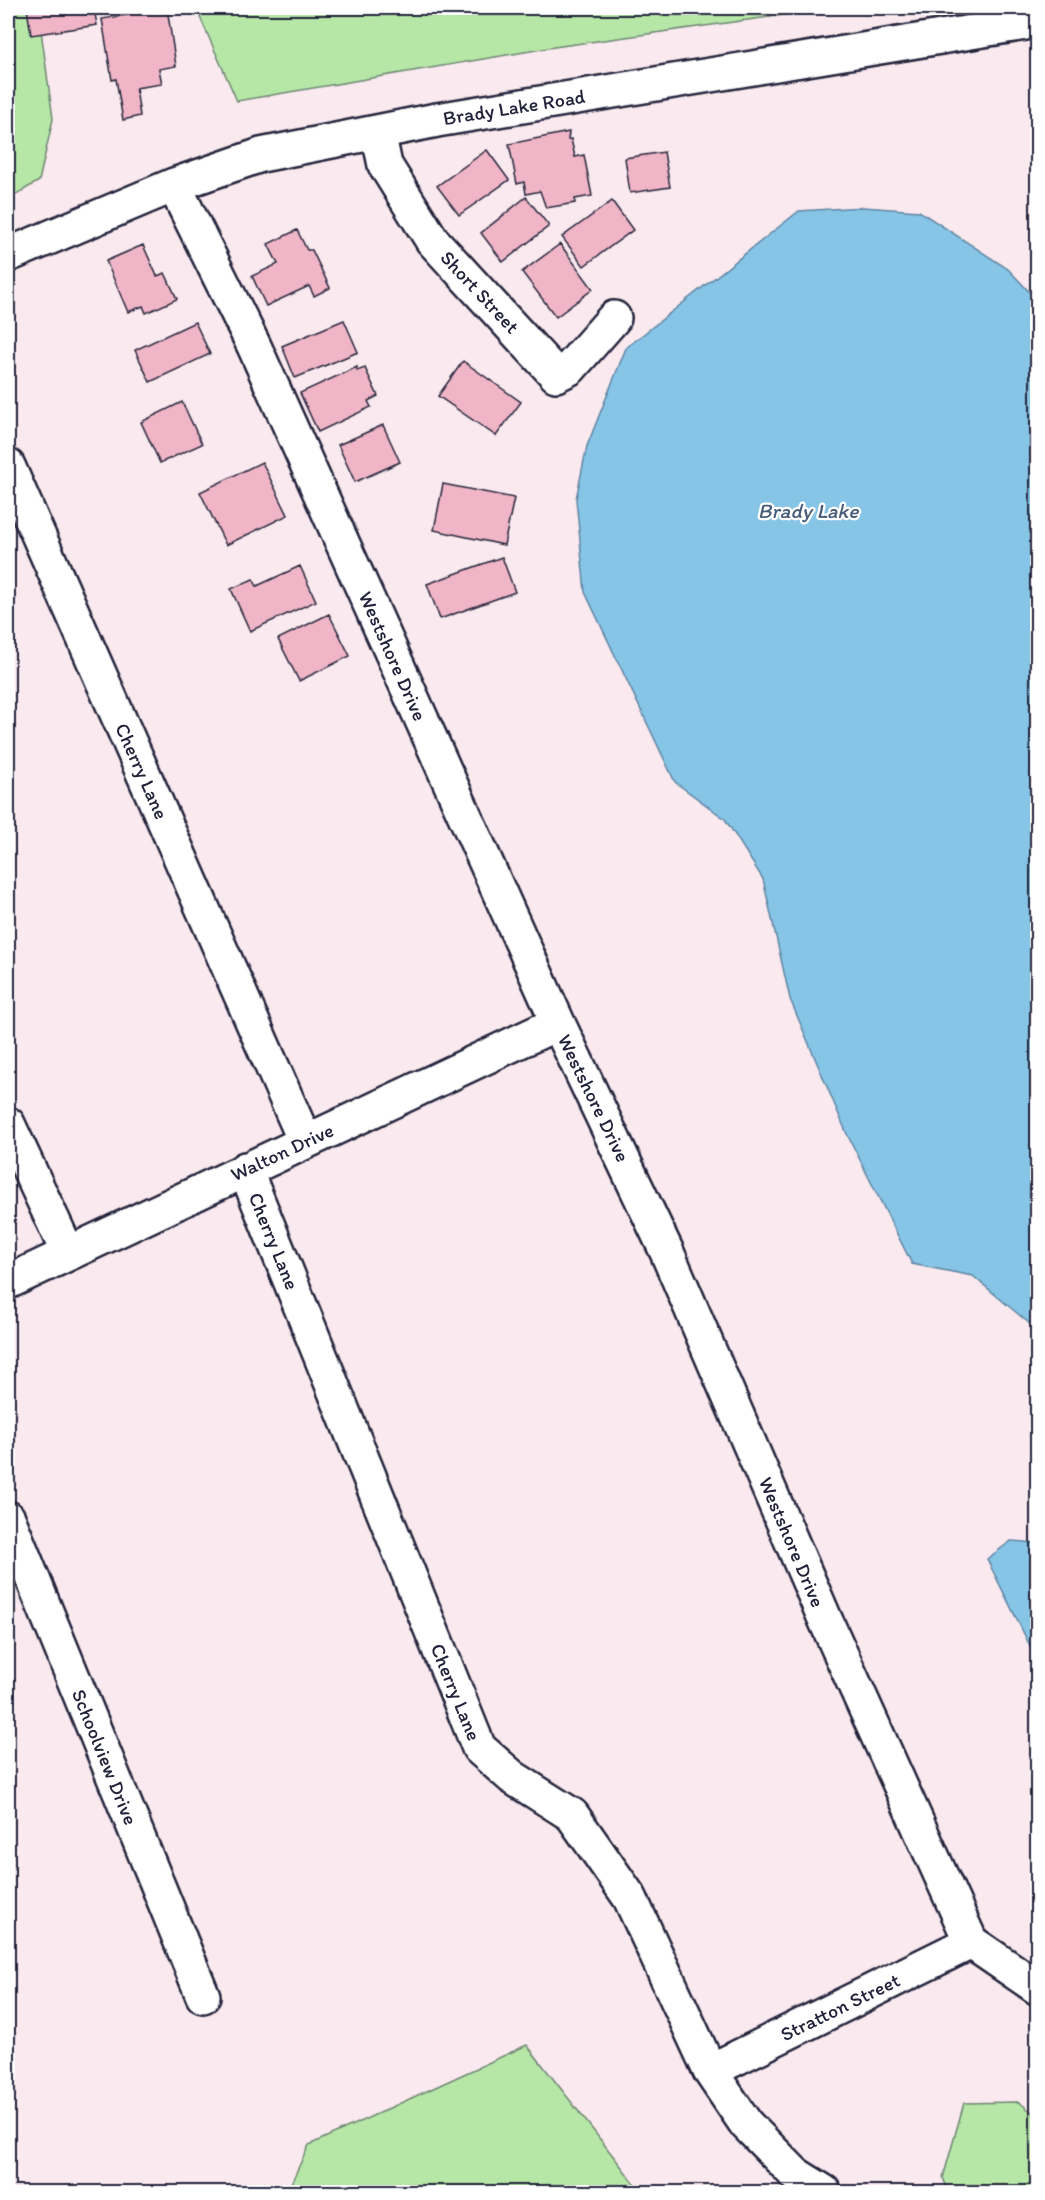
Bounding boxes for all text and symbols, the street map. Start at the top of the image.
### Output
street label: Brady Lake Road [441,84,587,130]
street label: Short Street [436,246,524,338]
water label: Brady Lake [758,498,859,523]
street label: Westshore Drive [354,588,432,724]
street label: Cherry Lane [110,719,174,823]
street label: Westshore Drive [553,1030,635,1166]
street label: Walton Drive [227,1118,337,1186]
street label: Cherry Lane [244,1189,304,1293]
street label: Westshore Drive [754,1473,830,1611]
street label: Cherry Lane [426,1640,486,1744]
street label: Schoolview Drive [67,1686,143,1828]
street label: Stratton Street [776,1968,904,2046]

